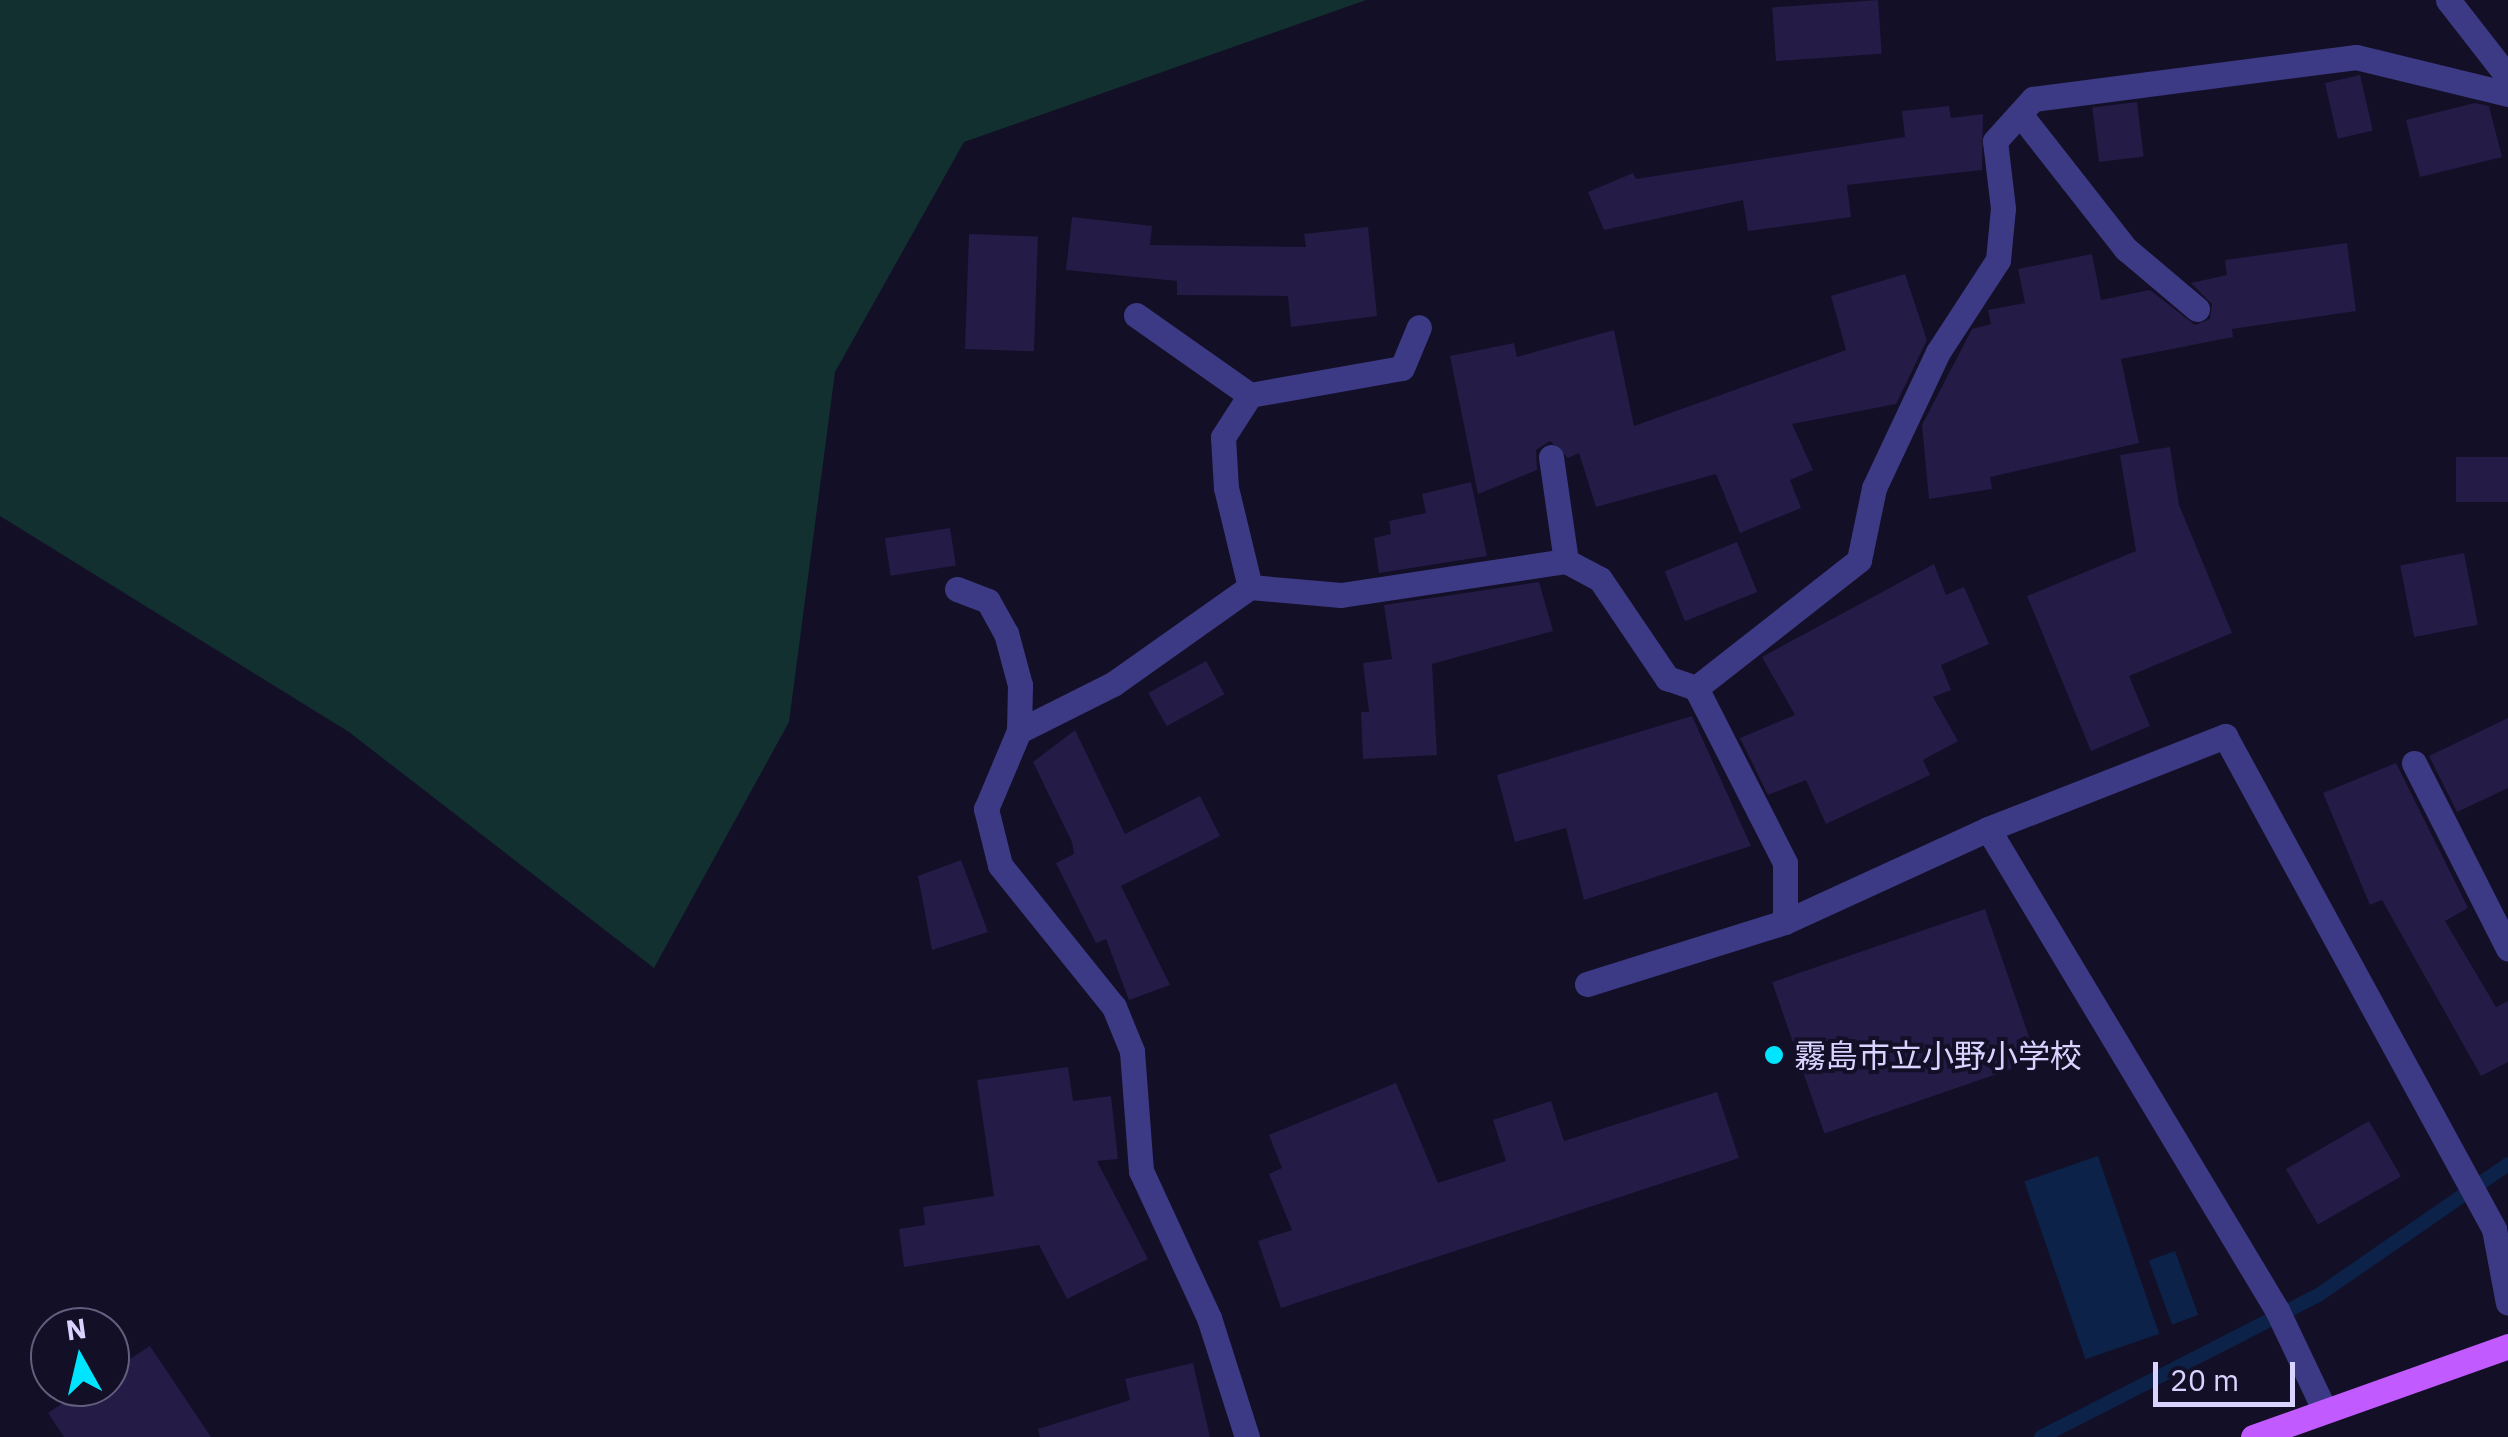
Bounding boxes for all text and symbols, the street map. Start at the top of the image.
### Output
place label: 霧島市立小野小学校 [1794,1036,2082,1074]
marker: 霧島市立小野小学校 [1763,1044,1785,1066]
north arrow [30,1307,130,1407]
text: N [63,1309,89,1349]
scale bar [2158,1342,2300,1404]
text: 20 m [2170,1360,2239,1399]

